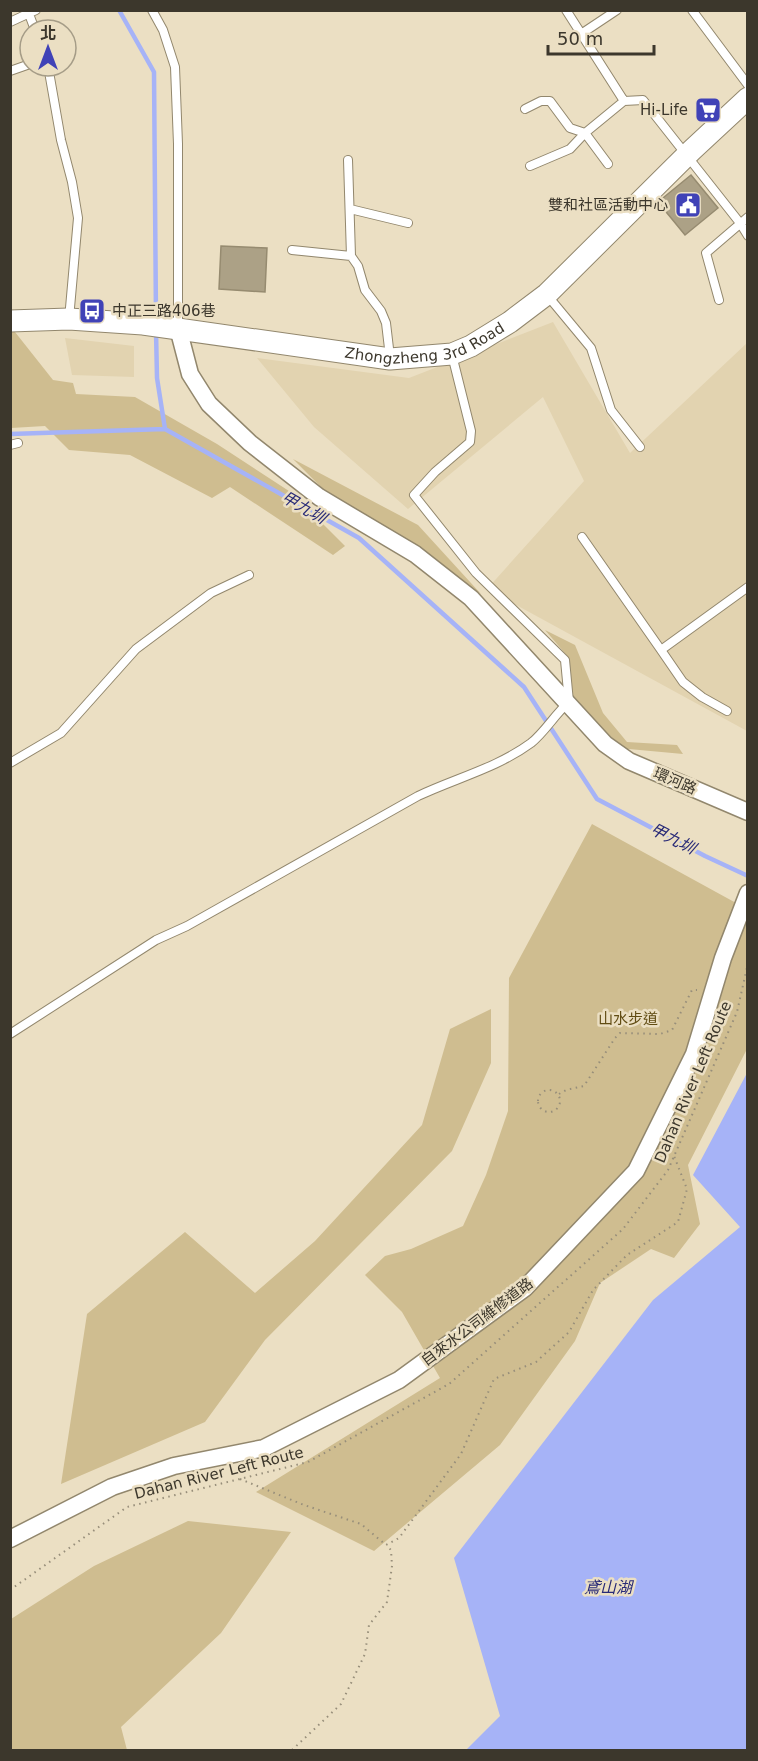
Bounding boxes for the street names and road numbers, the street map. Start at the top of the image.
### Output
street label: Zhongzheng 3rd Road [344,319,508,368]
street label: 環河路 [651,764,699,798]
street label: Dahan River Left Route [651,998,735,1166]
street label: 自來水公司維修道路 [418,1274,536,1370]
street label: Dahan River Left Route [132,1443,306,1503]

